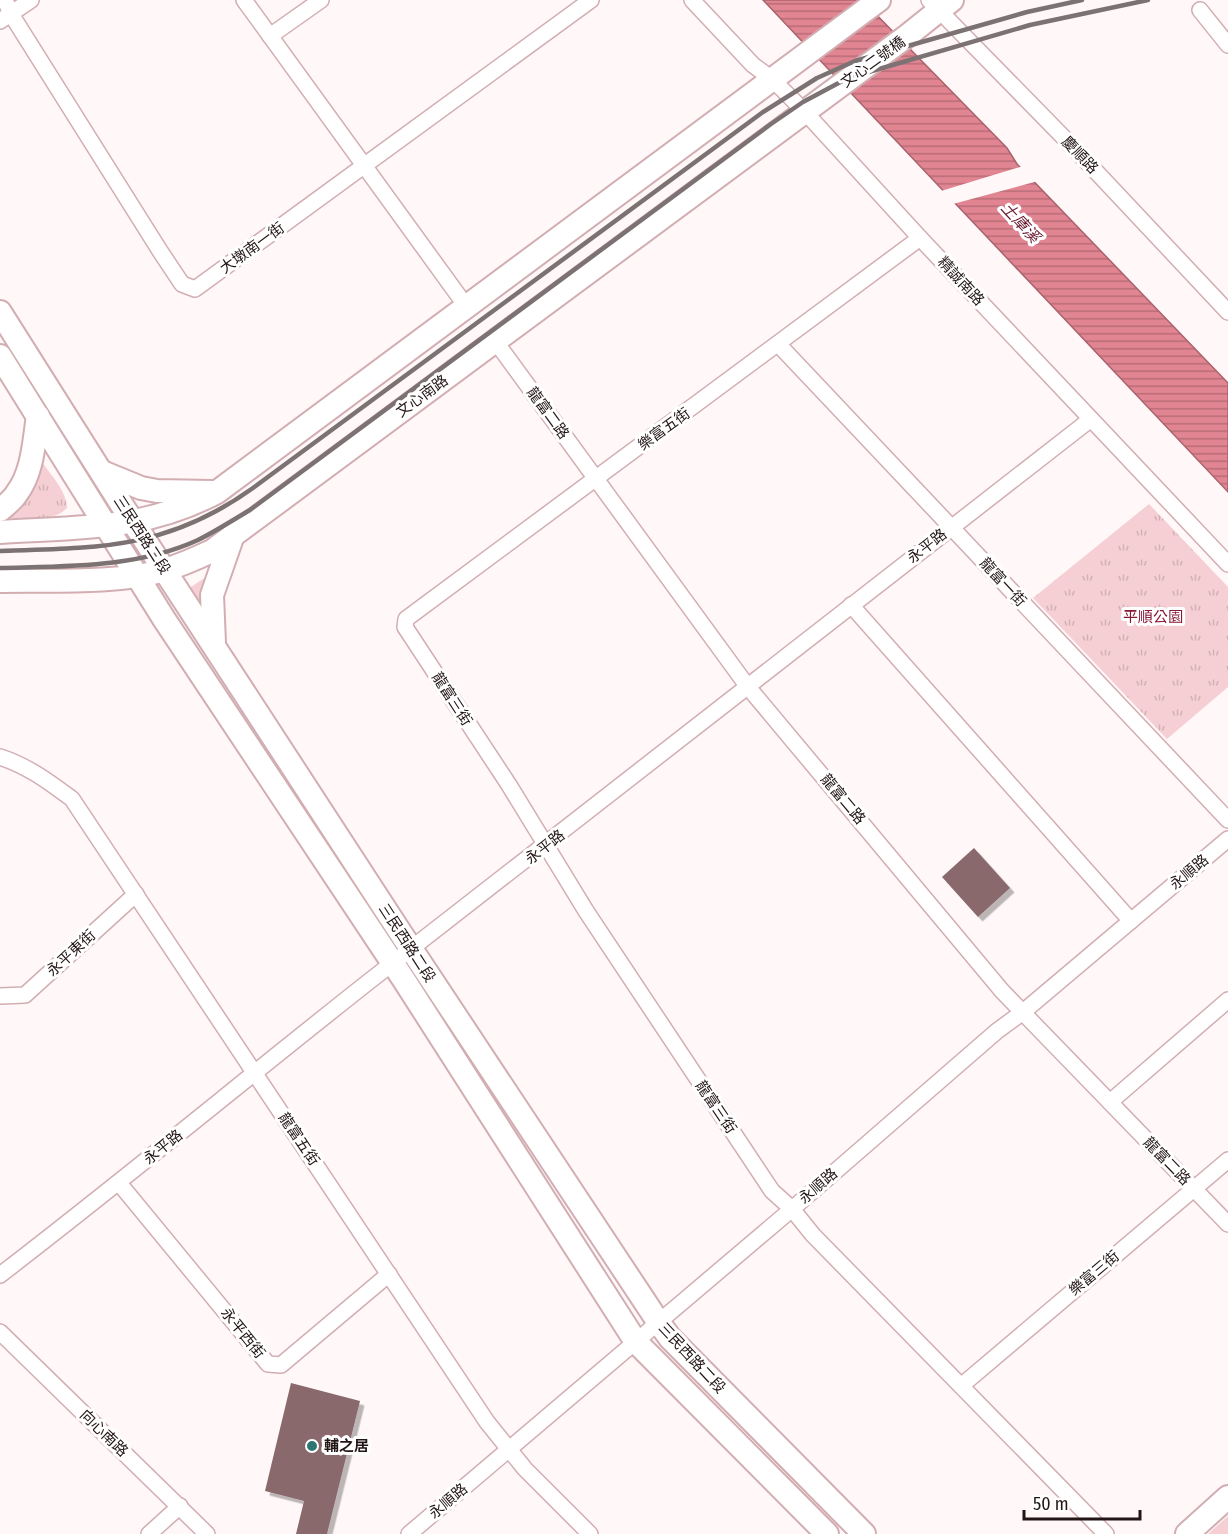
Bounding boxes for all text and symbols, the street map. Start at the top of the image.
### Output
street label: 文心二號橋 [837,33,909,91]
street label: 慶順路 [1058,133,1102,177]
water label: 土庫溪 [997,198,1045,248]
street label: 大墩南一街 [216,219,288,277]
street label: 精誠南路 [934,253,988,309]
street label: 文心南路 [392,371,452,421]
street label: 龍富二路 [523,383,573,443]
street label: 樂富五街 [634,404,694,454]
street label: 三民西路二段 [110,492,174,578]
street label: 永平路 [904,525,950,567]
street label: 龍富一街 [976,554,1030,610]
park label: 平順公園 [1123,608,1183,626]
street label: 龍富三街 [428,669,476,729]
street label: 龍富二路 [817,770,869,828]
street label: 永平路 [522,826,568,868]
street label: 永順路 [1166,851,1212,893]
street label: 三民西路二段 [375,900,439,986]
street label: 永平東街 [43,926,99,980]
street label: 龍富三街 [692,1077,740,1137]
street label: 龍富五街 [275,1109,323,1169]
street label: 永平路 [140,1126,186,1168]
street label: 龍富二路 [1140,1133,1194,1189]
street label: 永順路 [795,1164,841,1208]
street label: 樂富三街 [1065,1247,1123,1299]
street label: 永平西街 [217,1304,269,1362]
street label: 三民西路二段 [655,1319,729,1397]
street label: 向心南路 [76,1406,132,1460]
place label: 輔之居 [324,1437,369,1455]
marker: 輔之居 [305,1439,319,1453]
street label: 永順路 [425,1480,471,1522]
scale bar [1024,1483,1140,1521]
text: 50 m [1033,1493,1069,1515]

